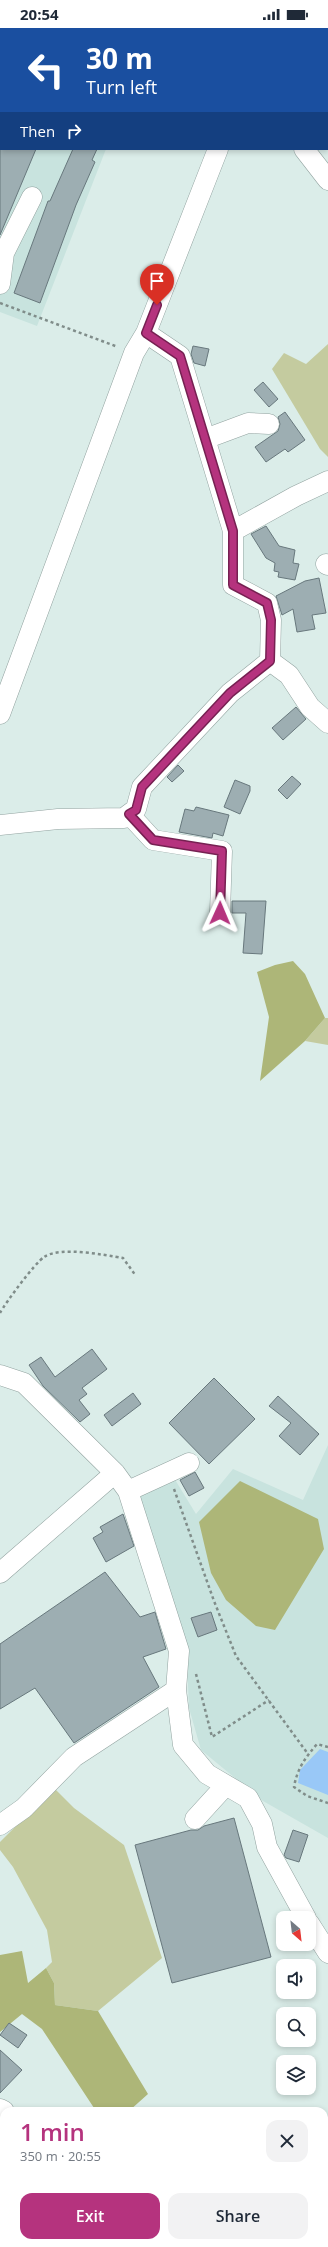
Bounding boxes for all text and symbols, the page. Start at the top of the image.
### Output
text: 20:54 [20,4,59,24]
text: 30 m [86,39,153,77]
icon: left [20,44,72,96]
text: Turn left [86,75,157,99]
icon: right [63,120,85,142]
text: Then [20,121,55,141]
pin [140,264,174,305]
icon: arrive [146,270,168,292]
position arrow [199,892,241,934]
north arrow [276,1911,316,1951]
map controls [276,1911,316,2095]
button: sound [276,1959,316,1999]
button: search [276,2007,316,2047]
button: layers [276,2055,316,2095]
text: 1 min [20,2115,85,2148]
button: close [266,2120,308,2162]
text: 350 m · 20:55 [20,2147,101,2165]
button: Exit [20,2193,160,2239]
button: Share [168,2193,308,2239]

